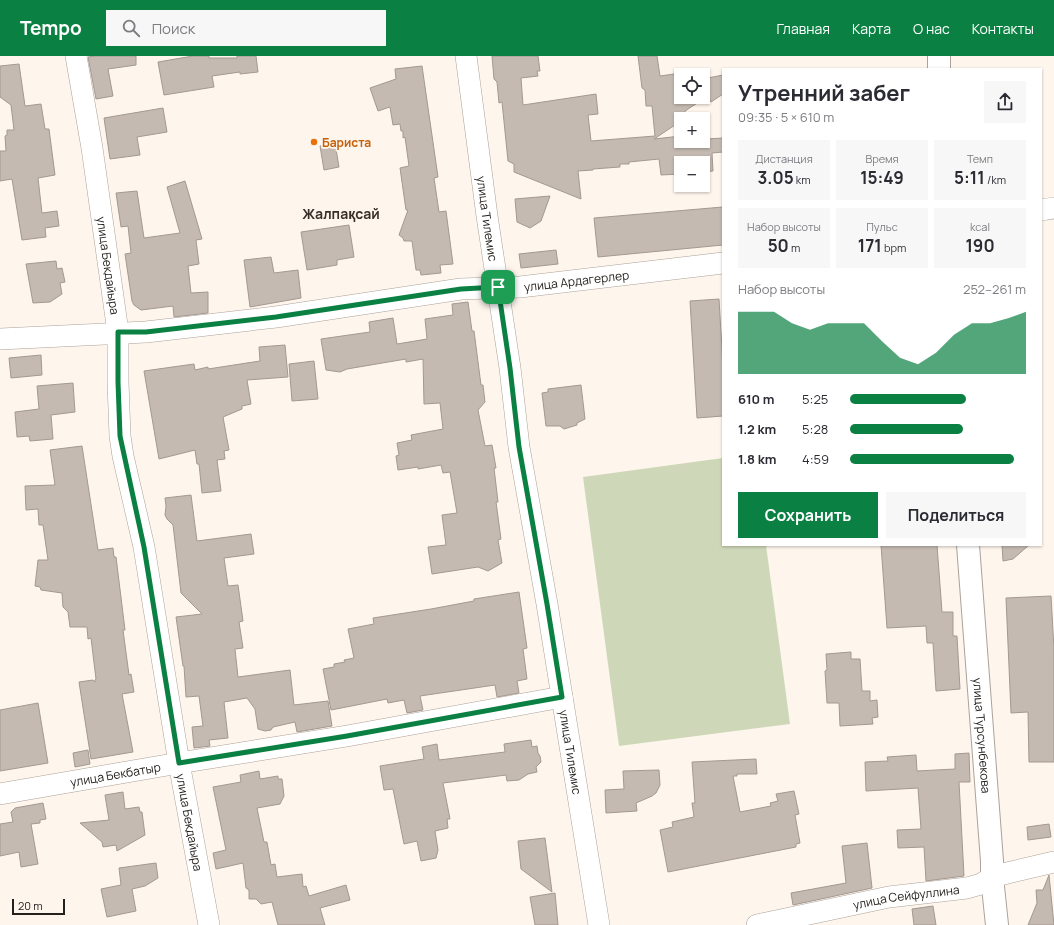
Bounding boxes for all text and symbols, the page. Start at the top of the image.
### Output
search box [106,10,386,46]
text: Tempo [20,15,82,41]
icon: search [120,17,142,39]
text: Поиск [152,18,195,39]
text: Главная [777,19,830,38]
text: Карта [852,19,891,38]
text: О нас [913,19,950,38]
text: Контакты [972,19,1034,38]
map controls [674,68,710,192]
button: locate [674,68,710,104]
text: Утренний забег [738,78,910,108]
button: share [984,81,1026,123]
text: 09:35 · 5 × 610 m [738,108,834,126]
button: + [674,112,710,148]
place label: Бариста [322,134,371,151]
marker: Бариста [309,137,319,147]
text: Дистанция [755,151,813,166]
text: Время [865,151,899,166]
text: Темп [967,151,993,166]
button: − [674,156,710,192]
text: 3.05 [757,166,794,189]
text: 15:49 [860,166,904,189]
text: 5:11 [954,166,985,189]
text: km [794,172,811,187]
text: /km [985,172,1006,187]
street label: улица Тилемис [473,175,502,263]
district label: Жалпақсай [302,204,380,223]
street label: улица Бекдайыра [93,215,124,316]
text: Набор высоты [747,219,821,234]
text: Пульс [866,219,898,234]
text: kcal [970,219,990,234]
text: 50 [768,234,789,257]
text: 171 [858,234,882,257]
text: 190 [965,234,995,257]
text: m [789,240,800,255]
text: bpm [882,240,906,255]
street label: улица Ардагерлер [523,266,630,295]
pin [481,270,515,304]
icon: arrive [487,276,509,298]
text: Набор высоты [738,280,825,298]
text: 252–261 m [963,280,1026,298]
text: 610 m [738,390,774,408]
text: 5:25 [802,390,828,408]
text: 1.2 km [738,420,776,438]
text: 5:28 [802,420,828,438]
text: 1.8 km [738,450,776,468]
text: 4:59 [802,450,829,468]
button: Сохранить [738,492,878,538]
button: Поделиться [886,492,1026,538]
street label: улица Турсунбекова [970,677,995,794]
street label: улица Тилемис [556,708,586,796]
street label: улица Бекбатыр [69,758,162,790]
street label: улица Бекдайыра [173,772,207,873]
street label: улица Сейфуллина [851,880,960,913]
scale bar [12,897,65,916]
text: 20 m [18,898,43,913]

